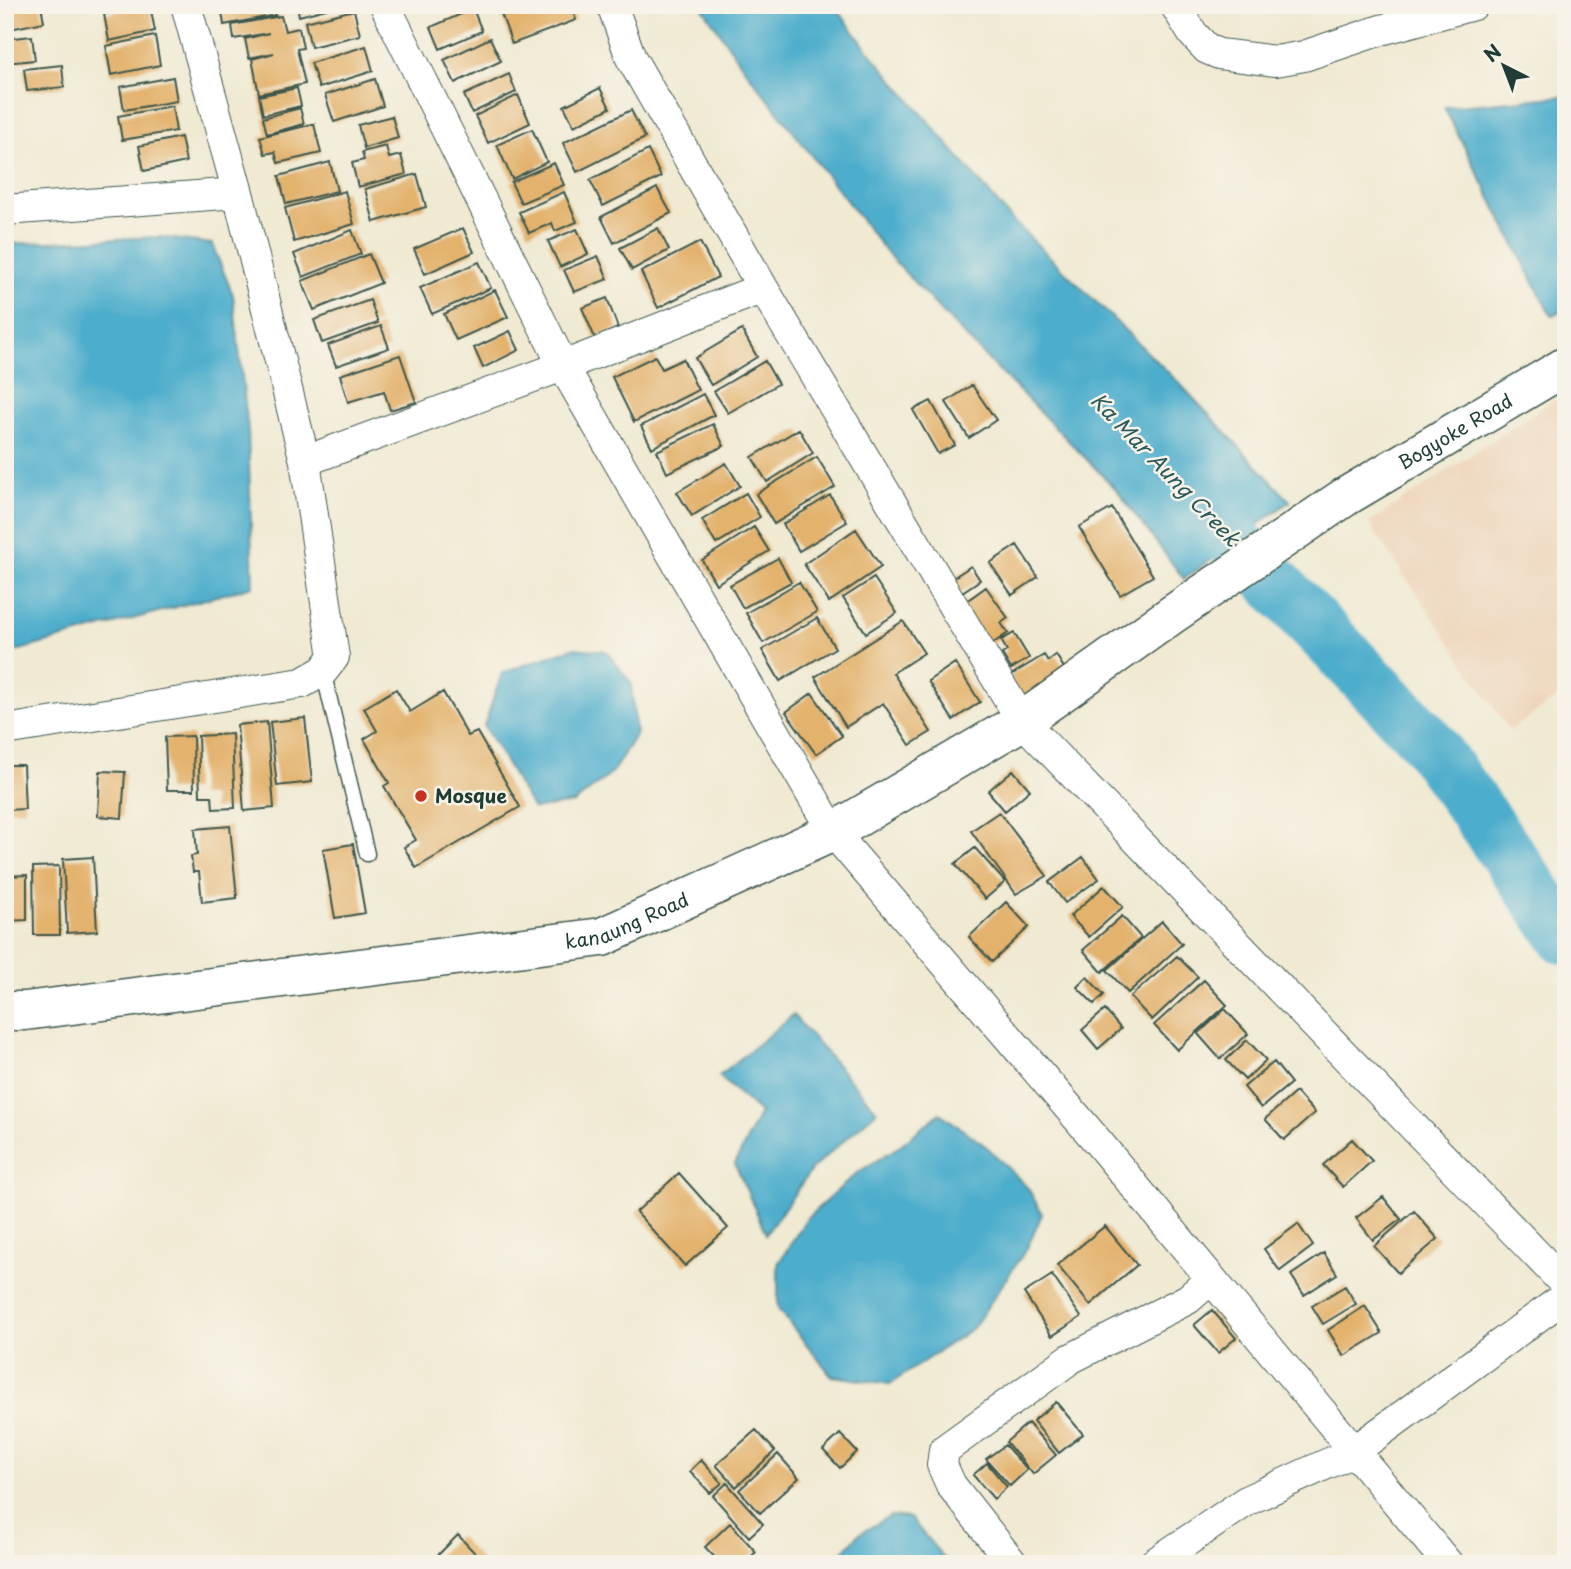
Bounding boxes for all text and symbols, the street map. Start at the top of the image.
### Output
north arrow [1470,32,1540,102]
text: N [1477,37,1507,68]
water label: Ka Mar Aung Creek [1084,384,1249,554]
street label: Bogyoke Road [1392,386,1517,476]
place label: Mosque [435,781,507,809]
marker: Mosque [413,788,429,804]
street label: kanaung Road [563,885,693,955]

